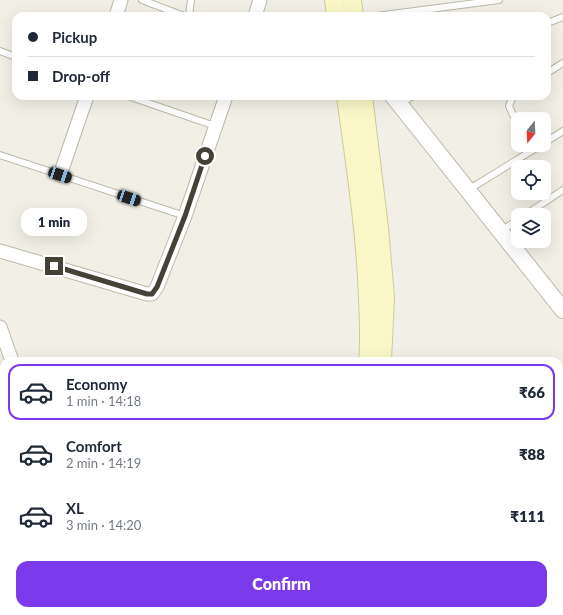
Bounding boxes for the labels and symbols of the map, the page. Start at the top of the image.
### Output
north arrow [511,112,551,152]
route start [196,147,214,165]
car [47,166,73,184]
car [116,189,142,207]
callout: 1 min [21,208,87,236]
route end [45,257,63,275]

